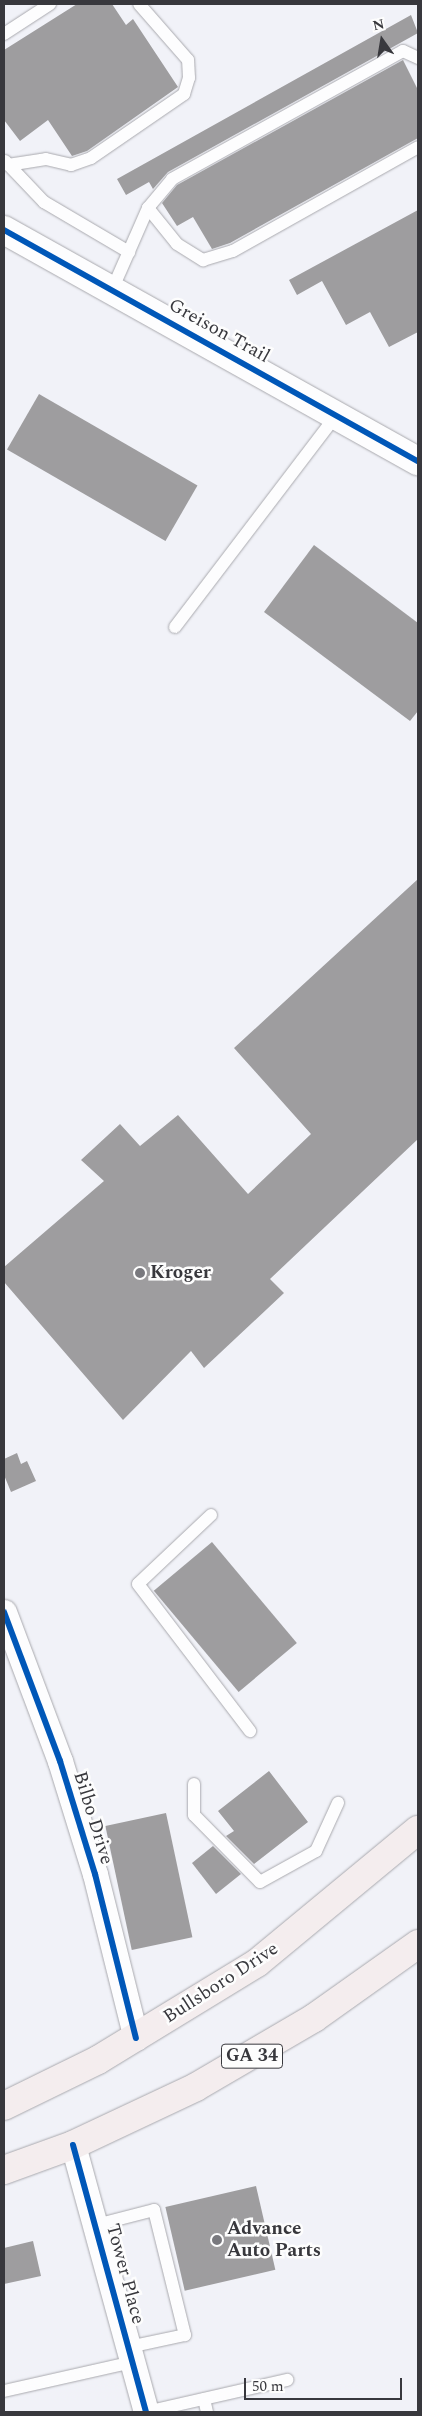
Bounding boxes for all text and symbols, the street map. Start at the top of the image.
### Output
text: N [371,13,386,36]
north arrow [357,15,407,65]
street label: Greison Trail [164,294,274,368]
place label: Kroger [150,1262,211,1284]
marker: Kroger [134,1267,146,1279]
street label: Bilbo Drive [68,1769,118,1867]
street label: Bullsboro Drive [159,1937,283,2029]
road number: GA 34 [221,2040,283,2072]
place label: Advance Auto Parts [227,2218,321,2262]
street label: Tower Place [101,2221,149,2327]
marker: Advance Auto Parts [211,2234,223,2246]
scale bar [247,2368,404,2400]
text: 50 m [252,2375,284,2398]

